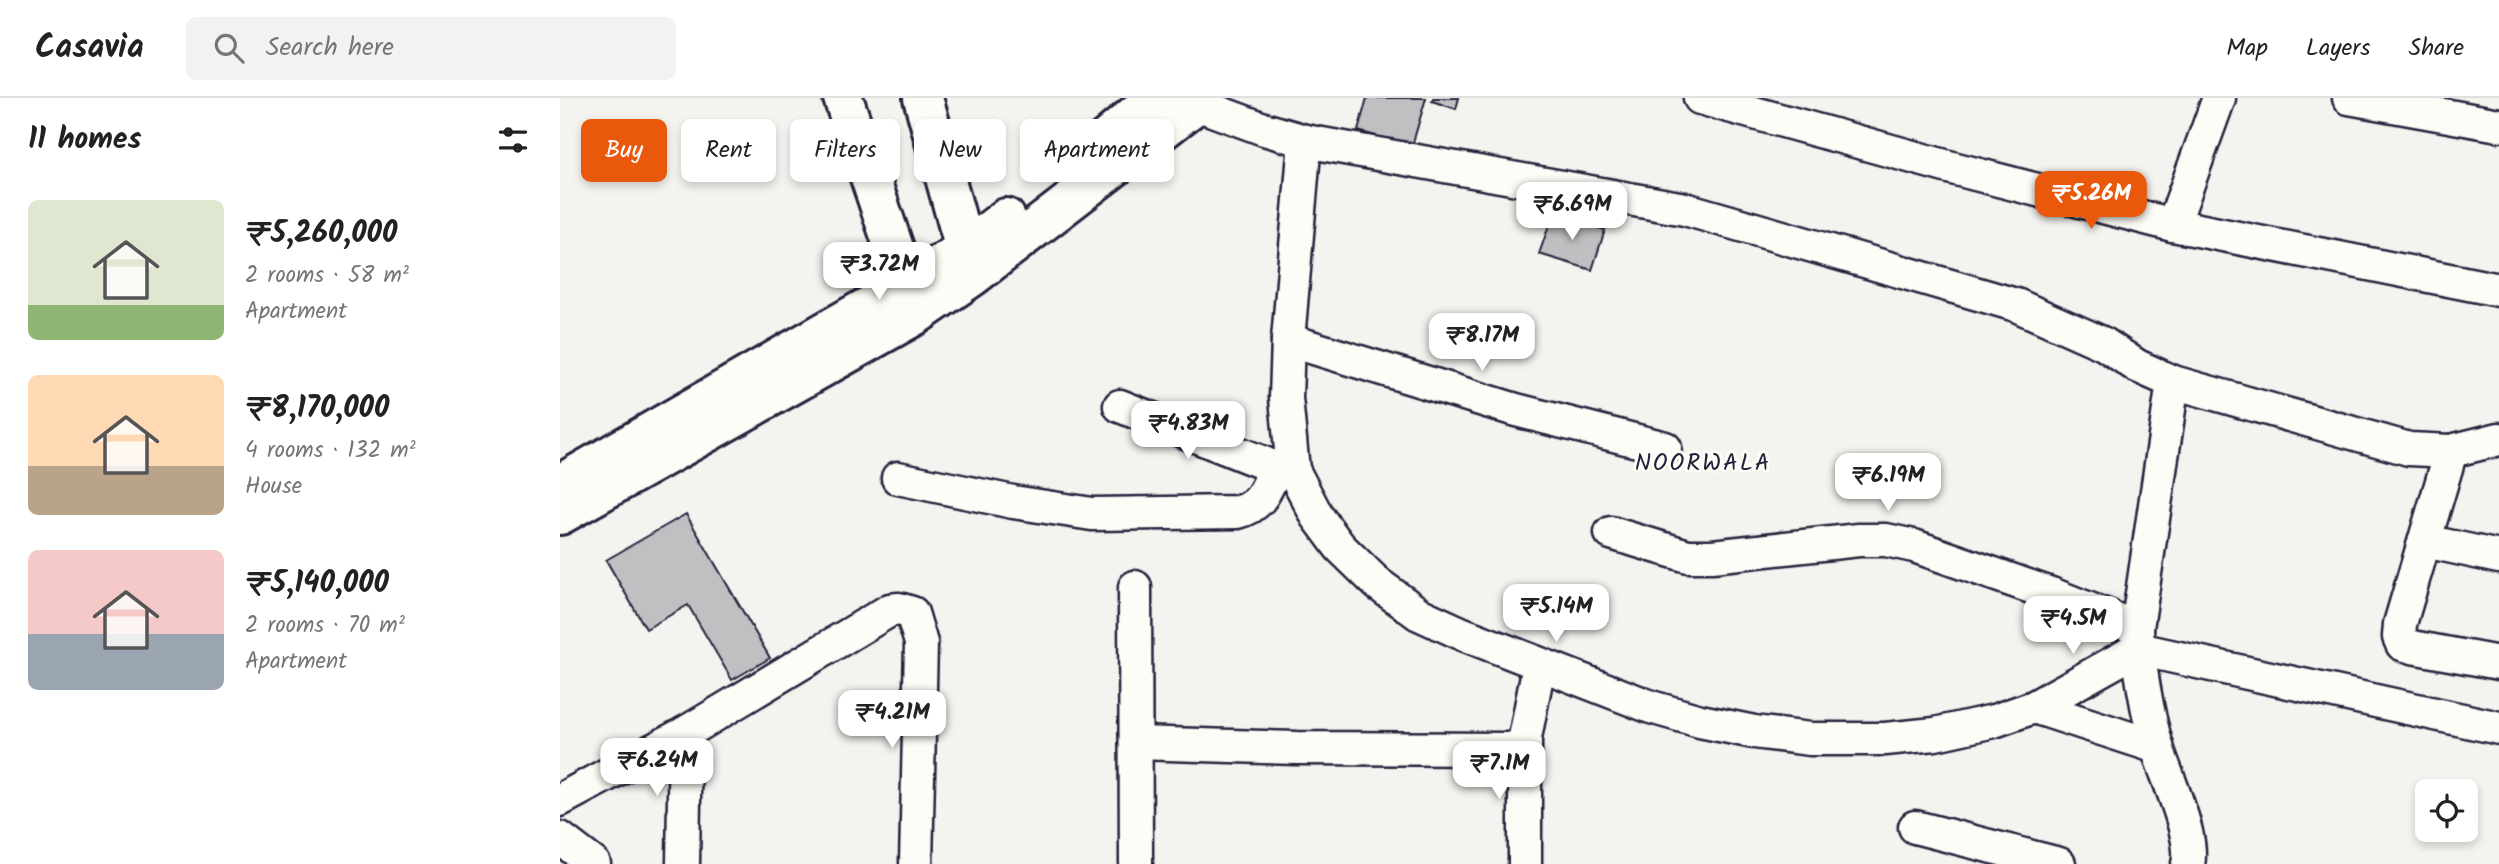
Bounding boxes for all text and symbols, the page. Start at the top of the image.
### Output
search box [186,17,676,80]
text: Casavia [35,22,144,75]
text: Search here [266,27,394,69]
icon: search [210,29,248,67]
text: Map [2226,29,2268,68]
text: Layers [2306,29,2370,68]
text: Share [2408,29,2464,68]
text: 11 homes [28,116,141,164]
chip: Buy [581,119,667,182]
chip: Rent [681,119,776,182]
chip: Filters [790,119,900,182]
chip: New [914,119,1006,182]
chip: Apartment [1020,119,1174,182]
icon: filters [494,121,532,159]
pin: ₹5.26M [2034,172,2148,231]
text: ₹5.26M [2051,176,2131,212]
pin: ₹6.69M [1515,183,1629,242]
text: ₹6.69M [1532,187,1612,223]
text: ₹5,260,000 [245,210,397,258]
icon: home [84,228,168,312]
pin: ₹3.72M [822,242,936,302]
text: ₹3.72M [839,247,919,283]
text: 2 rooms · 58 m² [245,258,409,294]
text: Apartment [245,294,347,330]
pin: ₹8.17M [1425,314,1539,373]
text: ₹8.17M [1445,318,1519,354]
text: ₹8,170,000 [245,385,389,433]
pin: ₹4.83M [1131,402,1245,461]
icon: home [84,403,168,487]
text: ₹4.83M [1147,406,1229,442]
text: 4 rooms · 132 m² [245,433,416,469]
district label: NOORWALA [1635,444,1771,483]
pin: ₹6.19M [1831,454,1945,513]
text: ₹6.19M [1851,458,1925,494]
text: House [245,469,302,505]
text: ₹5,140,000 [245,560,389,608]
icon: home [84,578,168,662]
pin: ₹5.14M [1499,584,1613,644]
text: ₹5.14M [1519,589,1593,625]
pin: ₹4.5M [2024,596,2122,656]
text: ₹4.5M [2039,601,2107,637]
text: 2 rooms · 70 m² [245,608,405,644]
text: Apartment [245,644,347,680]
pin: ₹4.21M [835,690,949,750]
text: ₹4.21M [854,695,930,731]
pin: ₹6.24M [600,738,714,798]
pin: ₹7.1M [1450,742,1548,801]
text: ₹6.24M [616,743,698,779]
text: ₹7.1M [1469,746,1529,782]
map controls [2415,779,2478,842]
button: locate [2415,779,2478,842]

